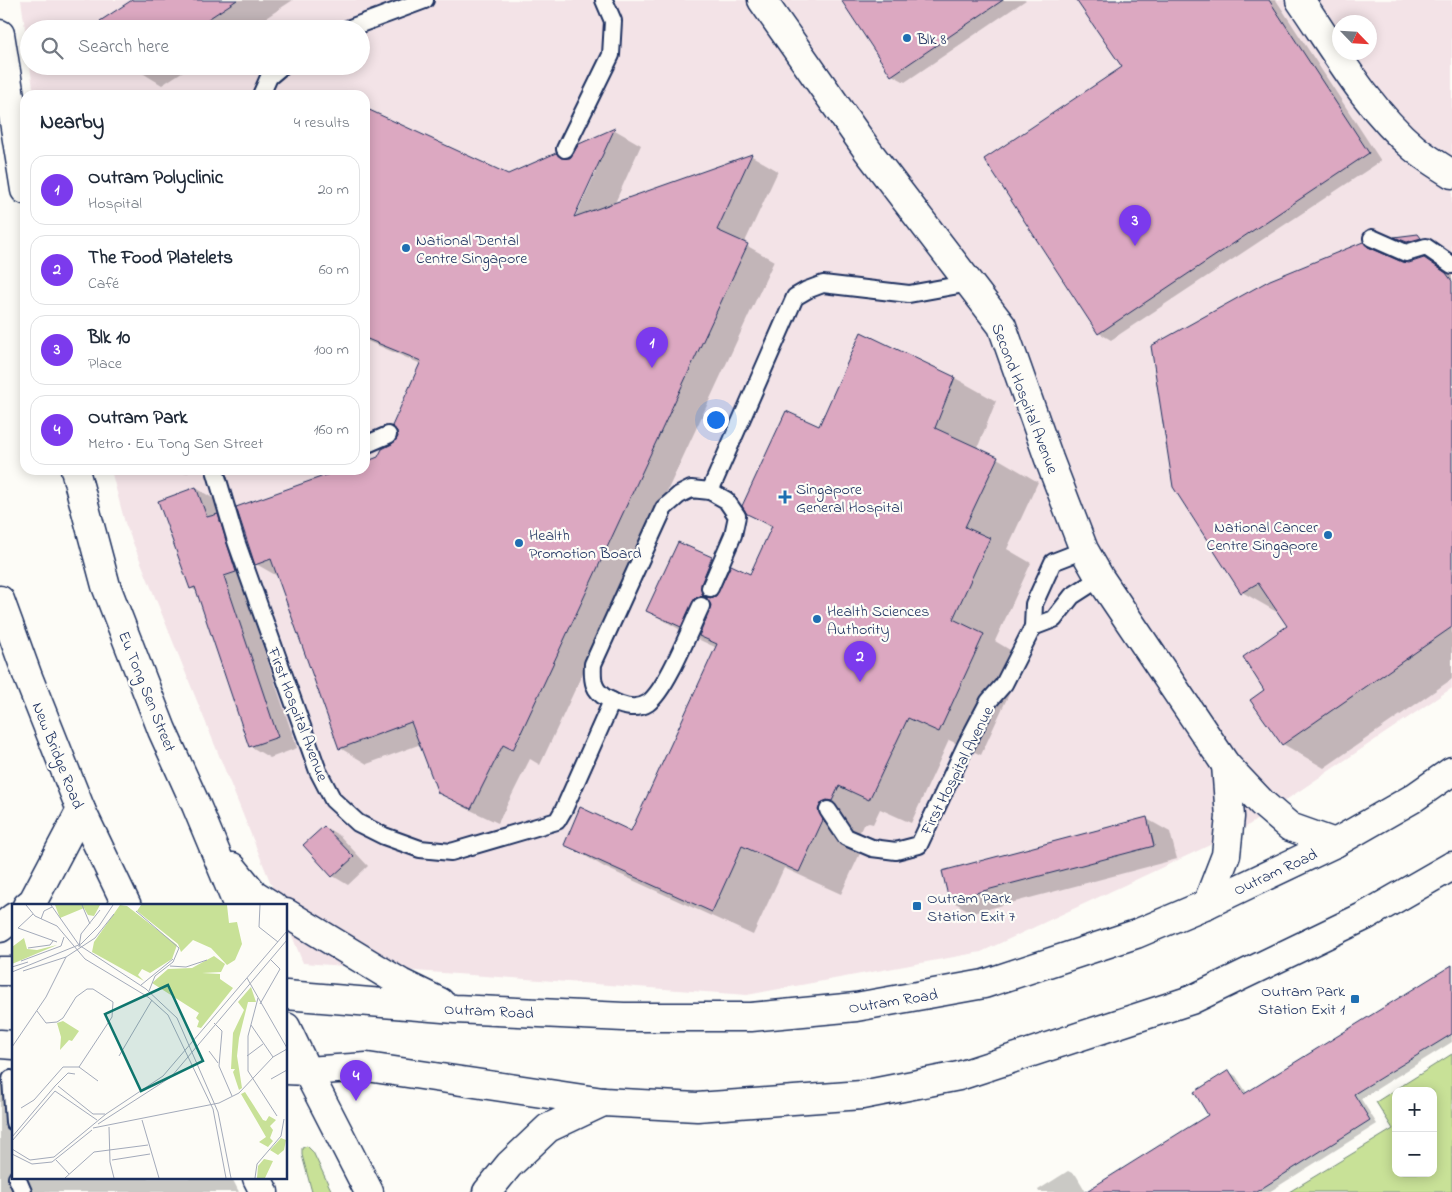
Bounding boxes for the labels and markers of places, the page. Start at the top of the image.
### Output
place label: Blk 8 [916,28,947,52]
marker: Blk 8 [901,32,913,44]
pin: 3 [1119,205,1151,246]
place label: National Dental Centre Singapore [416,229,528,271]
marker: National Dental Centre Singapore [400,242,412,254]
pin: 1 [636,327,668,368]
place label: Singapore General Hospital [796,478,903,520]
marker: Singapore General Hospital [778,490,792,504]
place label: National Cancer Centre Singapore [1207,516,1319,558]
place label: Health Promotion Board [529,524,641,566]
marker: National Cancer Centre Singapore [1322,529,1334,541]
marker: Health Promotion Board [513,537,525,549]
place label: Health Sciences Authority [827,600,930,642]
marker: Health Sciences Authority [811,613,823,625]
pin: 2 [844,641,876,682]
place label: Outram Park Station Exit 7 [927,887,1016,929]
marker: Outram Park Station Exit 7 [911,900,923,912]
place label: Outram Park Station Exit 1 [1258,980,1346,1022]
marker: Outram Park Station Exit 1 [1349,993,1361,1005]
pin: 4 [340,1060,372,1101]

